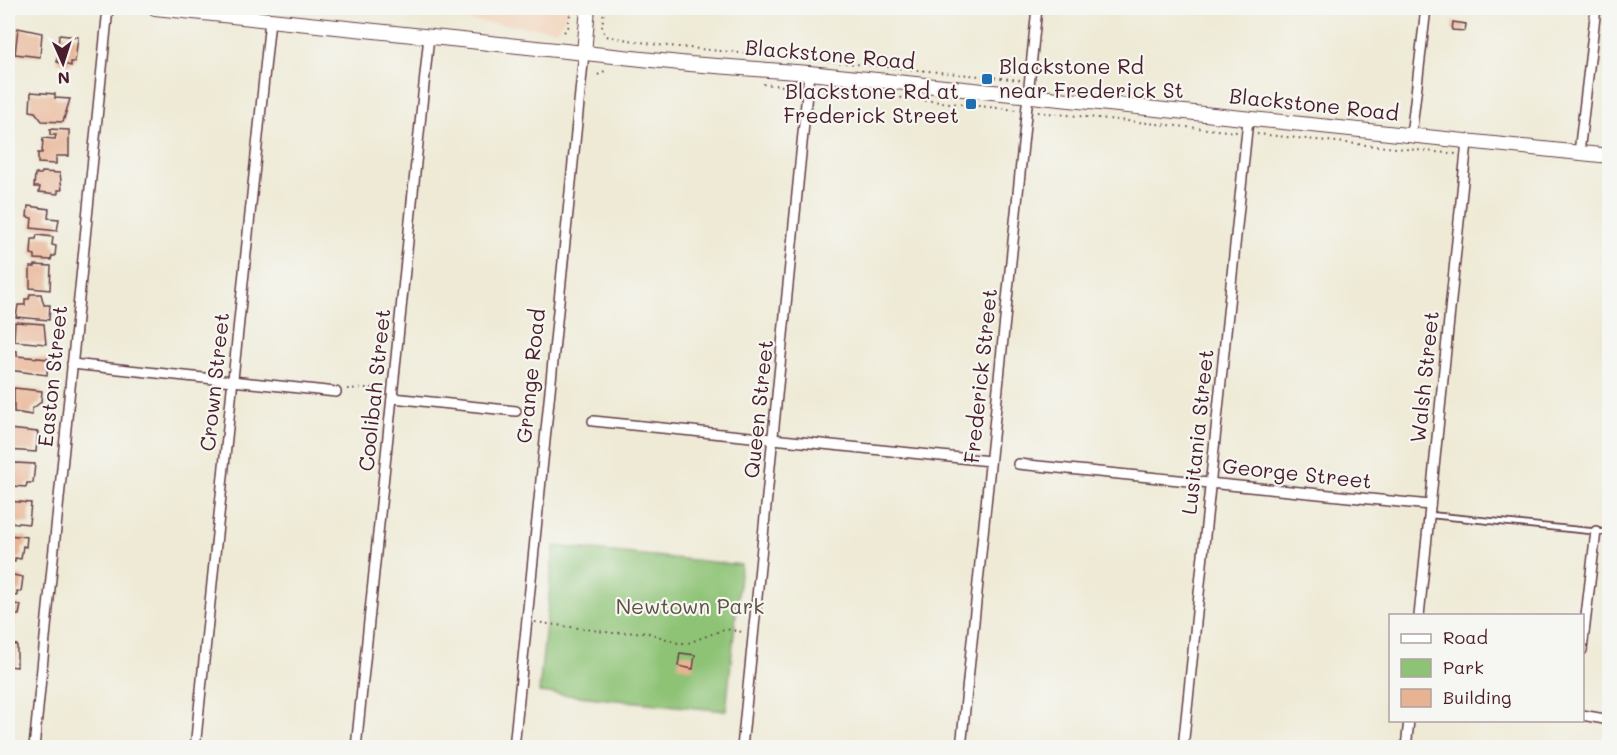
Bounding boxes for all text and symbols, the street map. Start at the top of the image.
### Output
north arrow [33,33,93,93]
street label: Blackstone Road [744,33,916,74]
place label: Blackstone Rd near Frederick St [999,52,1184,103]
text: N [57,68,70,89]
marker: Blackstone Rd near Frederick St [980,72,994,86]
place label: Blackstone Rd at Frederick Street [783,77,959,128]
street label: Blackstone Road [1228,81,1400,126]
marker: Blackstone Rd at Frederick Street [964,97,978,111]
street label: Frederick Street [957,287,1002,465]
street label: Easton Street [31,304,72,448]
street label: Coolibah Street [352,307,395,473]
street label: Grange Road [509,307,550,444]
street label: Walsh Street [1403,310,1444,444]
street label: Crown Street [193,311,234,453]
street label: Queen Street [737,338,778,479]
street label: Lusitania Street [1174,348,1219,516]
street label: George Street [1221,451,1373,494]
park label: Newtown Park [616,592,764,619]
legend [1389,614,1584,722]
text: Road [1443,625,1488,649]
text: Park [1443,655,1484,679]
text: Building [1443,685,1511,709]

